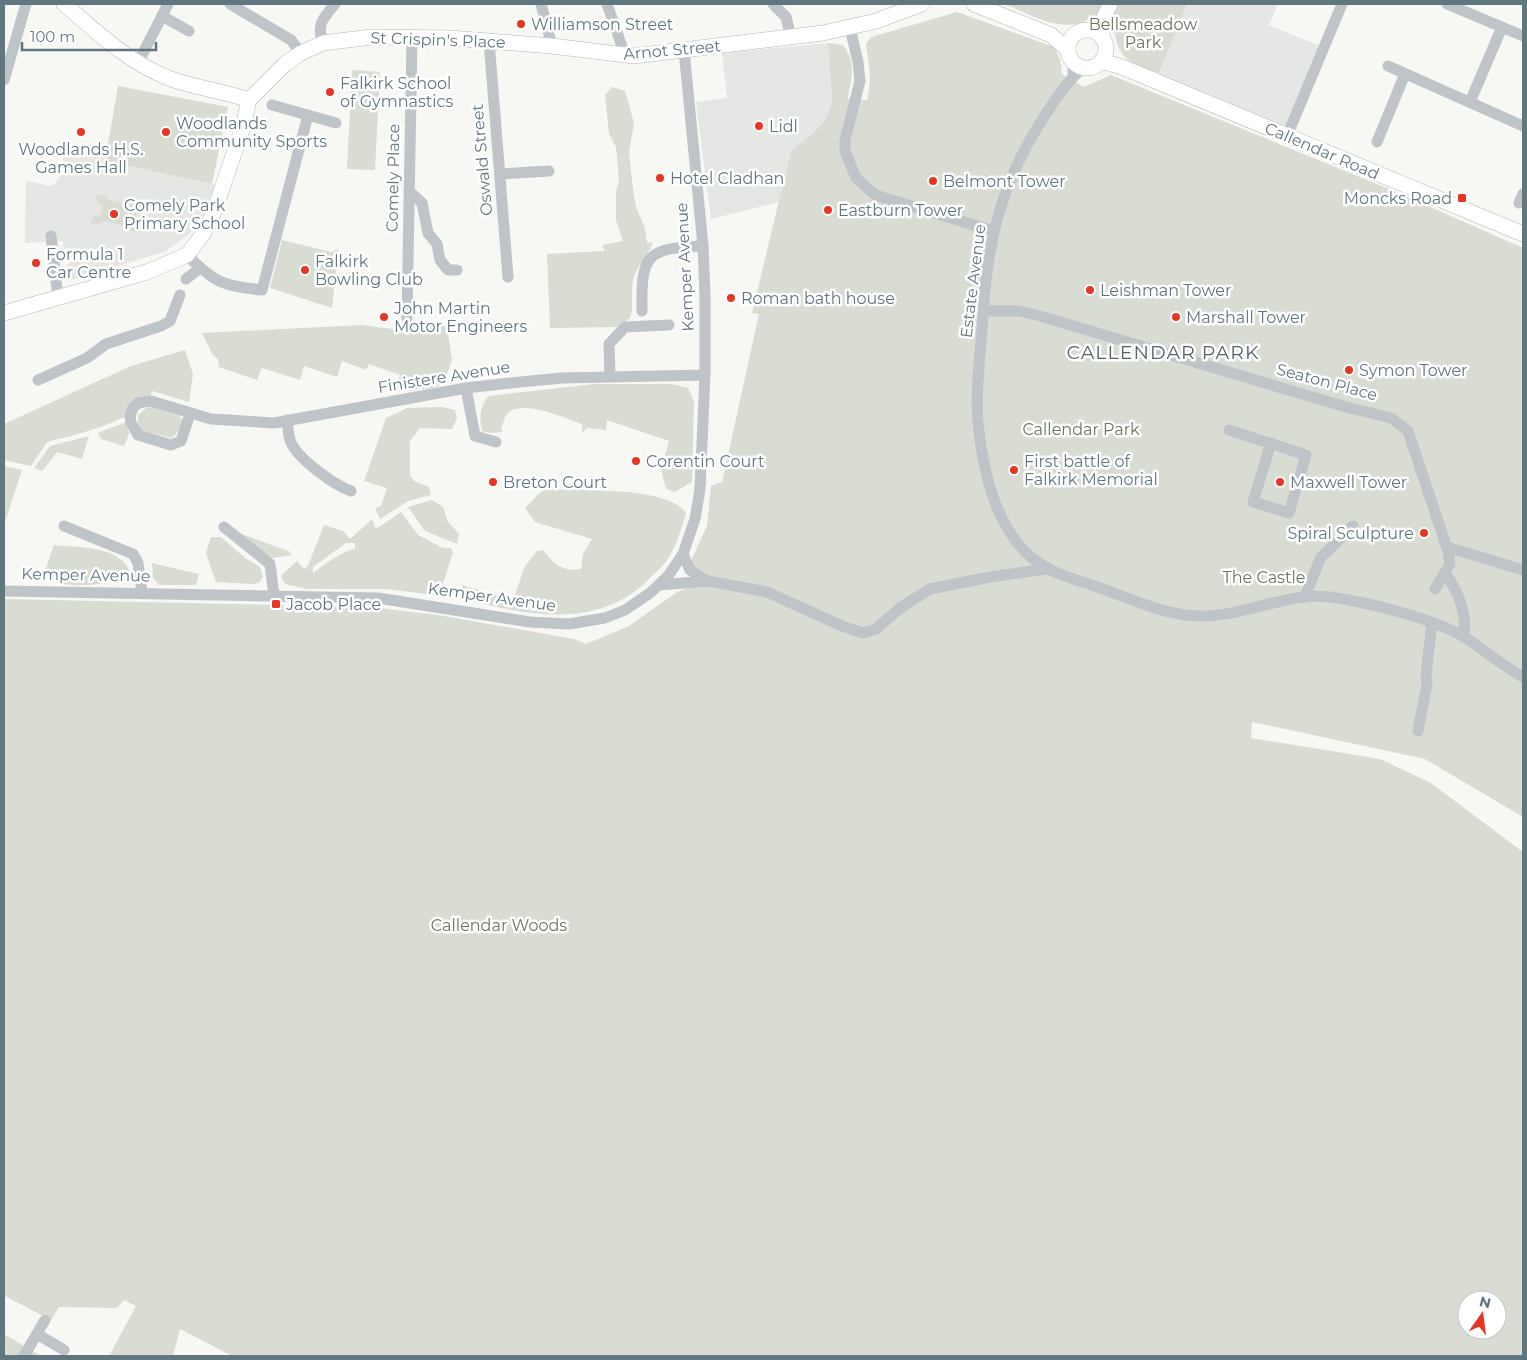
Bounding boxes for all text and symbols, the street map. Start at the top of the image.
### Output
place label: Williamson Street [531,15,674,34]
park label: Bellsmeadow Park [1089,15,1197,52]
marker: Williamson Street [515,18,527,30]
scale bar [22,20,156,52]
text: 100 m [30,27,75,46]
street label: St Crispin's Place [370,28,506,52]
street label: Arnot Street [623,36,722,64]
place label: Falkirk School of Gymnastics [340,74,454,111]
marker: Falkirk School of Gymnastics [324,86,336,98]
street label: Oswald Street [468,103,496,217]
place label: Woodlands Community Sports [176,114,327,151]
place label: Lidl [769,117,798,136]
street label: Callendar Road [1262,118,1382,184]
marker: Lidl [753,120,765,132]
street label: Comely Place [383,124,403,232]
marker: Woodlands H.S. Games Hall [75,126,87,138]
marker: Woodlands Community Sports [160,126,172,138]
place label: Woodlands H.S. Games Hall [18,140,144,177]
place label: Hotel Cladhan [670,169,784,188]
marker: Hotel Cladhan [654,172,666,184]
place label: Belmont Tower [943,172,1066,191]
marker: Belmont Tower [927,175,939,187]
place label: Moncks Road [1344,189,1452,208]
marker: Moncks Road [1456,192,1468,204]
place label: Comely Park Primary School [124,196,245,233]
place label: Eastburn Tower [838,201,963,220]
street label: Kemper Avenue [672,202,698,332]
marker: Eastburn Tower [822,204,834,216]
marker: Comely Park Primary School [108,208,120,220]
street label: Estate Avenue [957,223,989,339]
place label: Formula 1 Car Centre [46,245,131,282]
place label: Falkirk Bowling Club [315,252,423,289]
marker: Formula 1 Car Centre [30,257,42,269]
marker: Falkirk Bowling Club [299,264,311,276]
place label: Leishman Tower [1100,281,1231,300]
marker: Leishman Tower [1084,284,1096,296]
place label: Roman bath house [741,289,895,308]
marker: Roman bath house [725,292,737,304]
place label: John Martin Motor Engineers [393,299,527,336]
place label: Marshall Tower [1186,308,1306,327]
marker: John Martin Motor Engineers [378,311,390,323]
marker: Marshall Tower [1170,311,1182,323]
district label: CALLENDAR PARK [1067,341,1259,364]
street label: Finistere Avenue [377,357,511,397]
street label: Seaton Place [1274,359,1380,405]
place label: Symon Tower [1359,361,1468,380]
marker: Symon Tower [1343,364,1355,376]
park label: Callendar Park [1022,420,1140,439]
place label: Corentin Court [646,452,765,471]
place label: First battle of Falkirk Memorial [1024,452,1158,489]
marker: Corentin Court [630,455,642,467]
marker: First battle of Falkirk Memorial [1008,464,1020,476]
place label: Breton Court [503,473,608,492]
place label: Maxwell Tower [1290,473,1407,492]
marker: Breton Court [487,476,499,488]
marker: Maxwell Tower [1274,476,1286,488]
place label: Spiral Sculpture [1287,524,1414,543]
marker: Spiral Sculpture [1418,527,1430,539]
street label: Kemper Avenue [21,564,151,586]
park label: The Castle [1223,568,1305,587]
street label: Kemper Avenue [427,579,557,615]
place label: Jacob Place [285,595,381,614]
marker: Jacob Place [270,598,282,610]
park label: Callendar Woods [431,916,567,935]
north arrow [1457,1290,1507,1340]
text: N [1477,1292,1493,1312]

